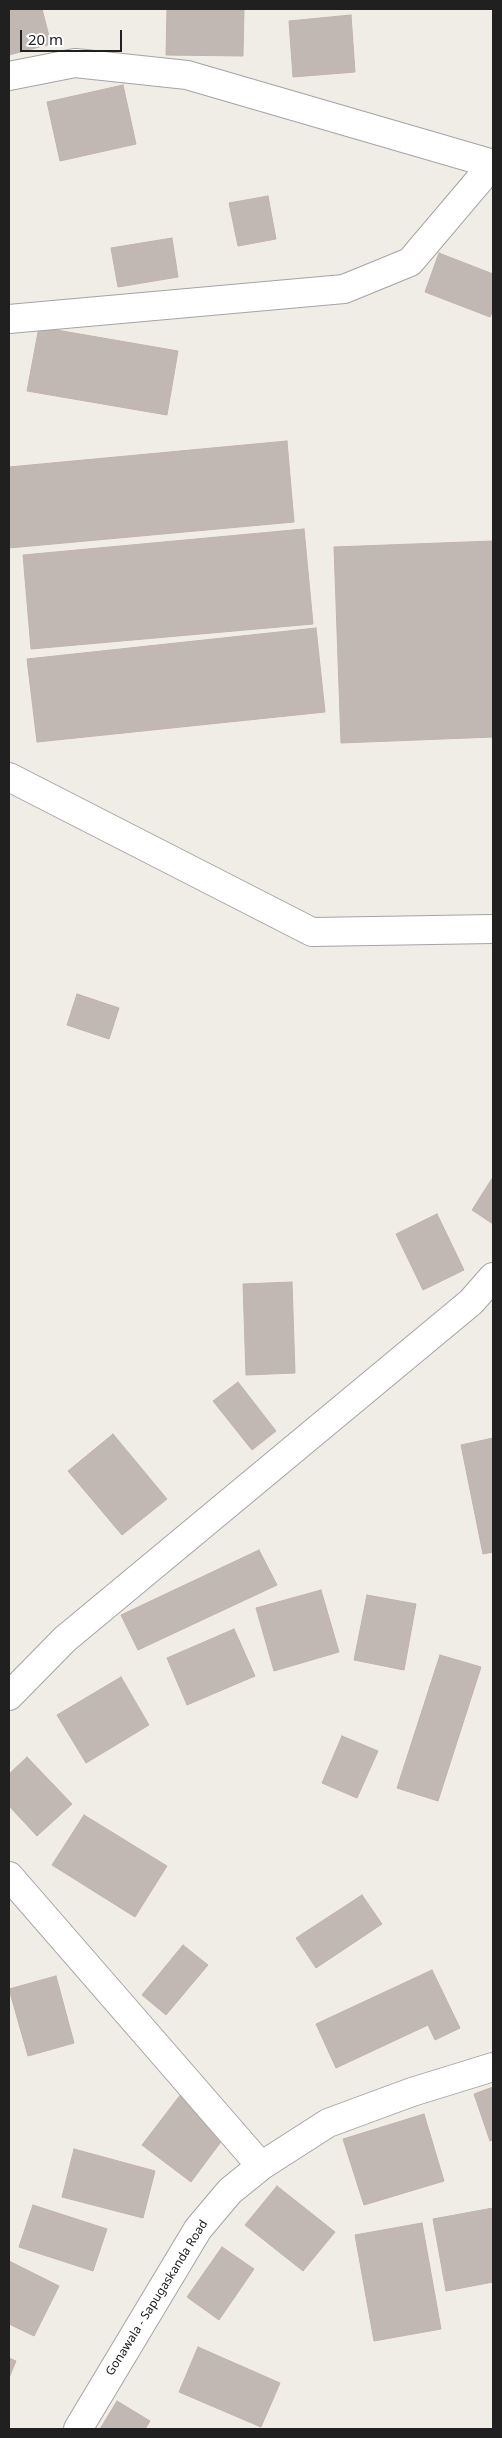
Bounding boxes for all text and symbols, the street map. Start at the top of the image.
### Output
scale bar [22,20,125,52]
text: 20 m [28,29,63,49]
street label: Gonawala - Sapugaskanda Road [103,2218,211,2378]

